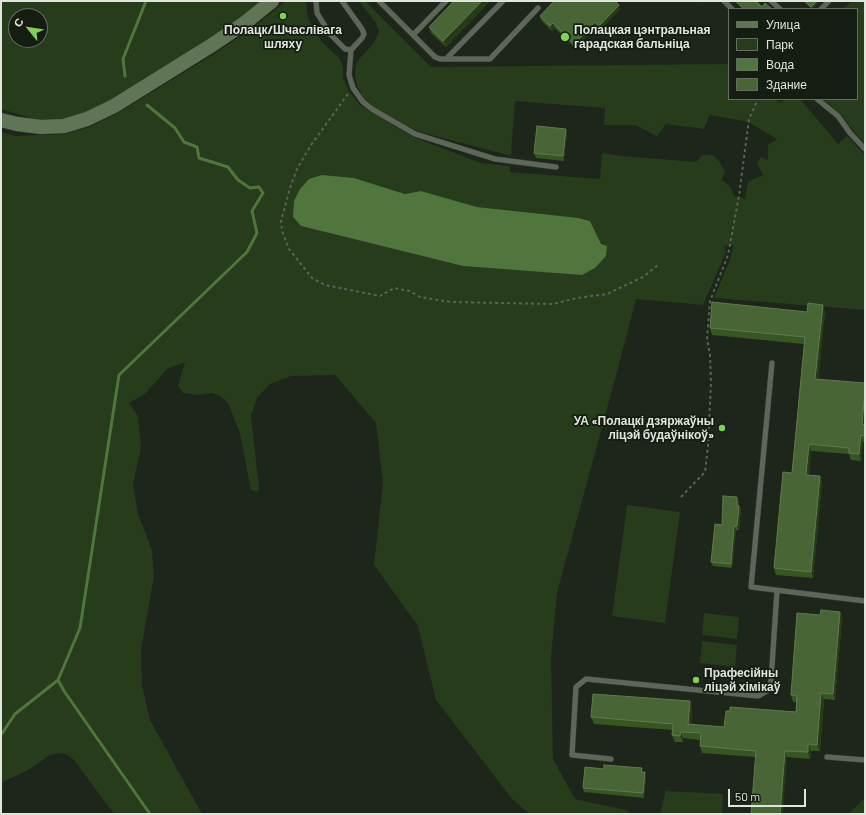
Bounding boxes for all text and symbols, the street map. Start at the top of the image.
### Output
north arrow [8,8,48,48]
legend [728,8,858,100]
marker: Полацк/Шчаслівага шляху [278,11,288,21]
text: С [10,16,26,29]
text: Улица [766,17,800,31]
place label: Полацк/Шчаслівага шляху [224,23,342,51]
place label: Полацкая цэнтральная гарадская бальніца [574,23,710,51]
marker: Полацкая цэнтральная гарадская бальніца [559,31,571,43]
text: Парк [766,37,793,51]
text: Вода [766,57,794,71]
text: Здание [766,77,807,91]
place label: УА «Полацкі дзяржаўны ліцэй будаўнікоў» [574,414,714,442]
marker: УА «Полацкі дзяржаўны ліцэй будаўнікоў» [717,423,727,433]
place label: Прафесійны ліцэй хімікаў [704,666,780,694]
marker: Прафесійны ліцэй хімікаў [691,675,701,685]
scale bar [730,781,808,807]
text: 50 m [735,789,760,803]

